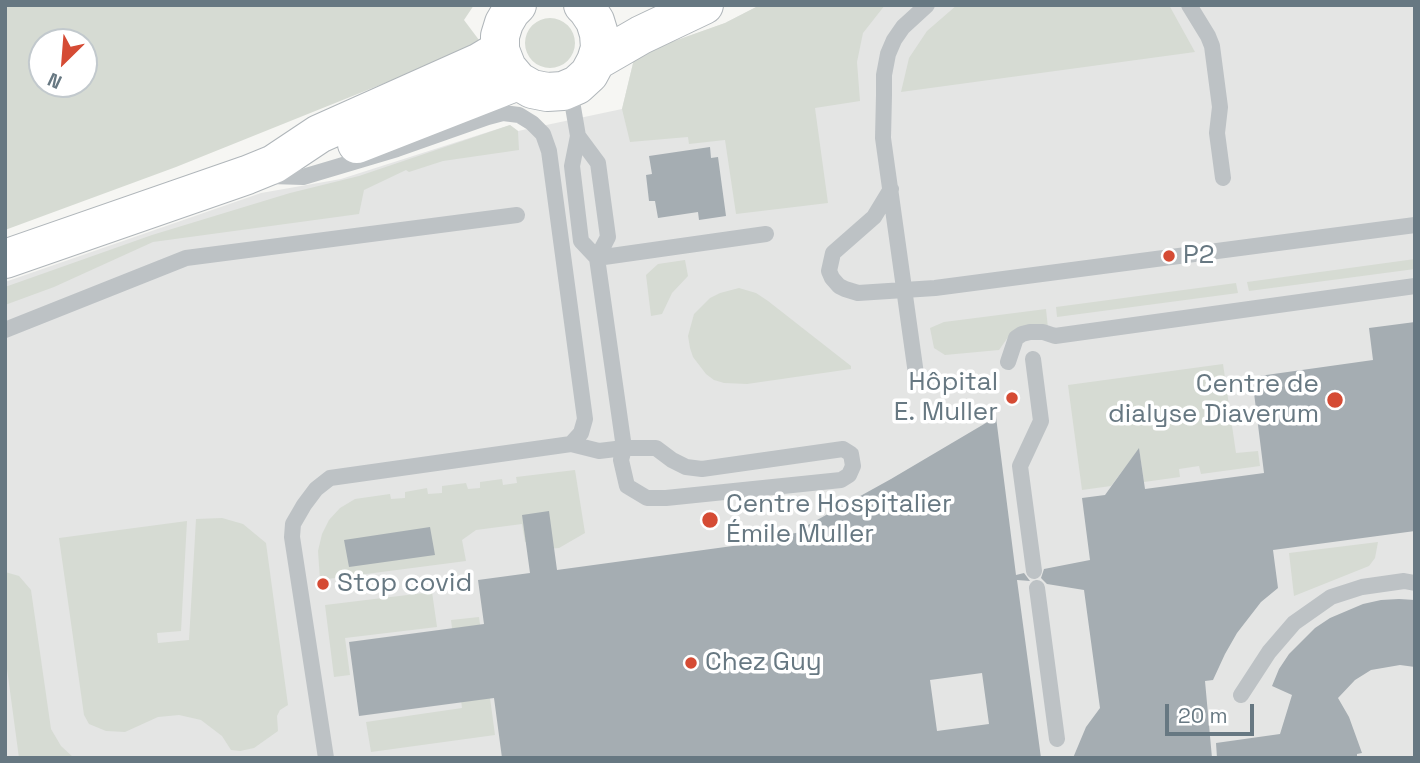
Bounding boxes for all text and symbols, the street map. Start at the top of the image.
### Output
north arrow [28,28,98,98]
text: N [44,67,66,95]
place label: P2 [1183,240,1214,272]
marker: P2 [1161,248,1177,264]
place label: Hôpital E. Muller [894,367,998,428]
place label: Centre de dialyse Diaverum [1108,369,1319,430]
marker: Hôpital E. Muller [1004,390,1020,406]
marker: Centre de dialyse Diaverum [1325,390,1345,410]
place label: Centre Hospitalier Émile Muller [726,489,952,550]
marker: Centre Hospitalier Émile Muller [700,510,720,530]
place label: Stop covid [337,568,472,600]
marker: Stop covid [315,576,331,592]
place label: Chez Guy [705,647,822,679]
marker: Chez Guy [683,655,699,671]
scale bar [1168,690,1257,734]
text: 20 m [1178,702,1228,729]

